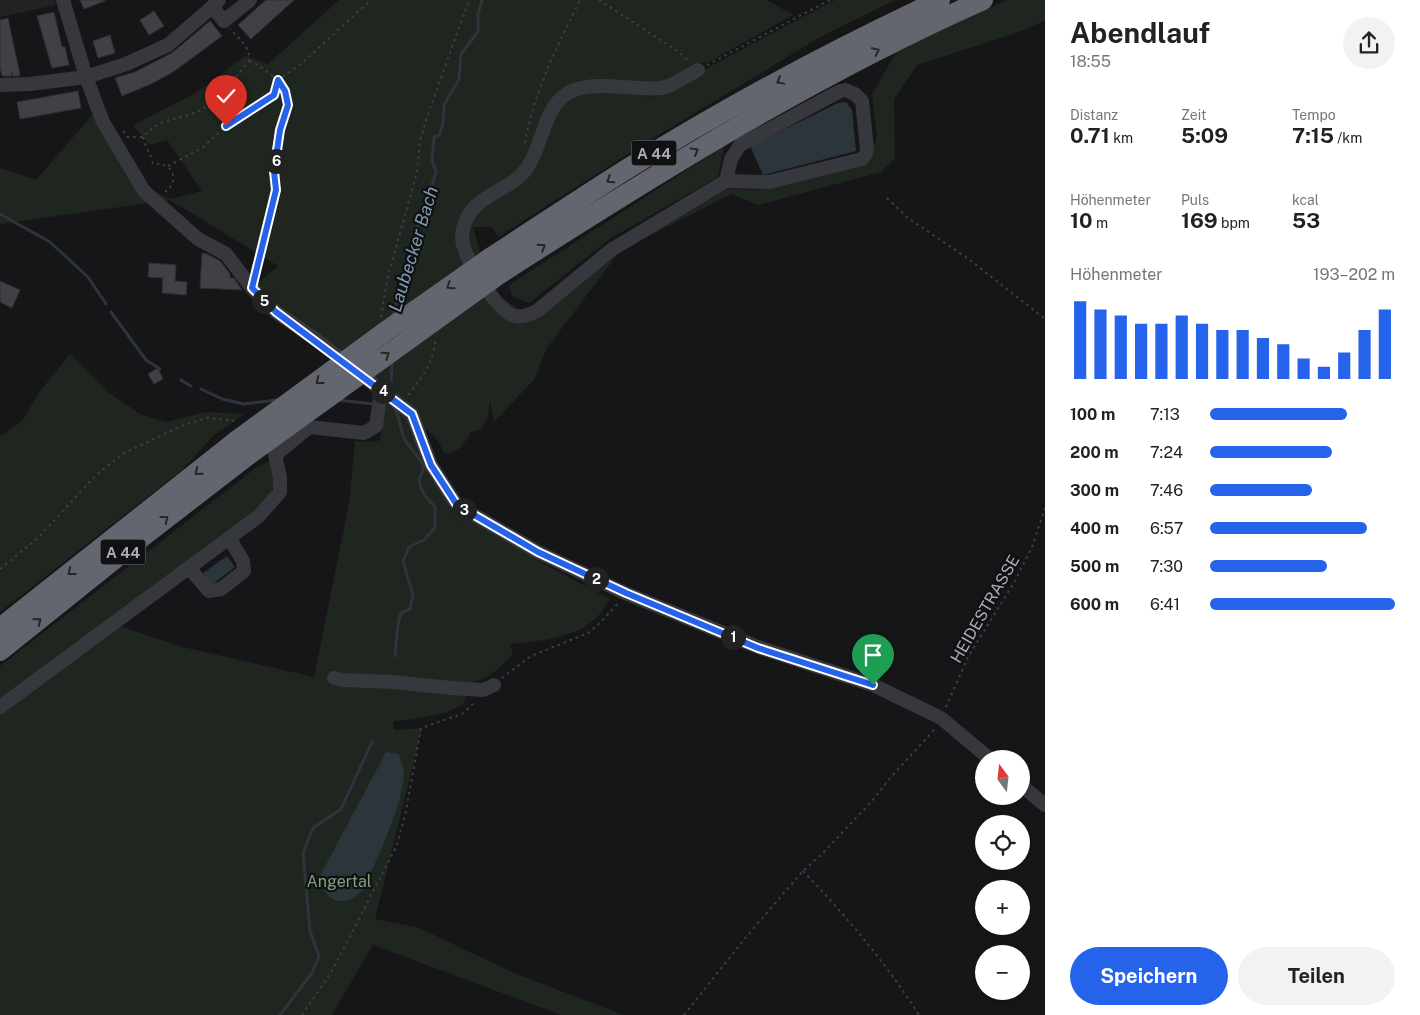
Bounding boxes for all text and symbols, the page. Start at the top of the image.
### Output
text: Abendlauf [1070,16,1210,49]
button: share [1343,17,1395,69]
one-way arrow [870,47,879,57]
text: 18:55 [1070,52,1111,71]
one-way arrow [777,74,786,84]
pin [205,75,247,126]
icon: check [212,82,240,110]
text: Distanz [1070,107,1118,123]
text: Zeit [1181,107,1207,123]
text: Tempo [1292,107,1336,123]
text: 0.71 [1070,123,1110,148]
text: 5:09 [1181,123,1228,148]
text: 7:15 [1292,123,1334,148]
text: km [1110,130,1133,146]
text: /km [1334,130,1362,146]
road number: A 44 [632,140,676,166]
one-way arrow [689,147,698,157]
pin: 6 [264,148,288,174]
text: 6 [272,153,281,169]
one-way arrow [606,174,615,183]
water label: Laubecker Bach [384,184,442,314]
text: Höhenmeter [1070,192,1151,208]
text: Puls [1181,192,1209,208]
text: kcal [1292,192,1319,208]
text: 10 [1070,208,1093,233]
text: 169 [1181,208,1218,233]
text: 53 [1292,208,1320,233]
text: m [1093,215,1108,231]
text: bpm [1218,215,1250,231]
one-way arrow [537,243,546,253]
text: Höhenmeter [1070,265,1163,284]
text: 193–202 m [1313,265,1395,284]
one-way arrow [447,280,456,289]
pin: 5 [252,288,276,314]
text: 5 [260,293,269,309]
one-way arrow [380,352,390,361]
one-way arrow [315,375,325,384]
pin: 4 [370,378,396,404]
text: 4 [379,383,388,399]
text: 100 m [1070,405,1115,424]
text: 7:13 [1150,405,1180,424]
text: 200 m [1070,443,1119,462]
text: 7:24 [1150,443,1183,462]
one-way arrow [195,466,204,475]
text: 300 m [1070,481,1119,500]
text: 7:46 [1150,481,1183,500]
pin: 3 [452,498,476,522]
text: 3 [460,502,469,518]
one-way arrow [159,517,168,525]
text: 400 m [1070,519,1119,538]
text: 6:57 [1150,519,1183,538]
road number: A 44 [100,540,146,564]
street label: HEIDESTRASSE [946,552,1024,666]
text: 500 m [1070,557,1119,576]
text: 7:30 [1150,557,1183,576]
pin: 2 [584,566,608,592]
one-way arrow [68,567,77,575]
text: 2 [592,571,601,587]
text: 600 m [1070,595,1119,614]
text: 6:41 [1150,595,1180,614]
one-way arrow [32,618,41,626]
pin: 1 [720,624,746,650]
text: 1 [731,629,737,645]
pin [852,634,894,685]
icon: arrive [859,641,887,669]
north arrow [975,750,1030,805]
map controls [975,750,1030,1000]
button: locate [975,815,1030,870]
park label: Angertal [306,872,372,891]
button: + [975,880,1030,935]
button: − [975,945,1030,1000]
button: Speichern [1070,947,1228,1005]
button: Teilen [1238,947,1395,1005]

